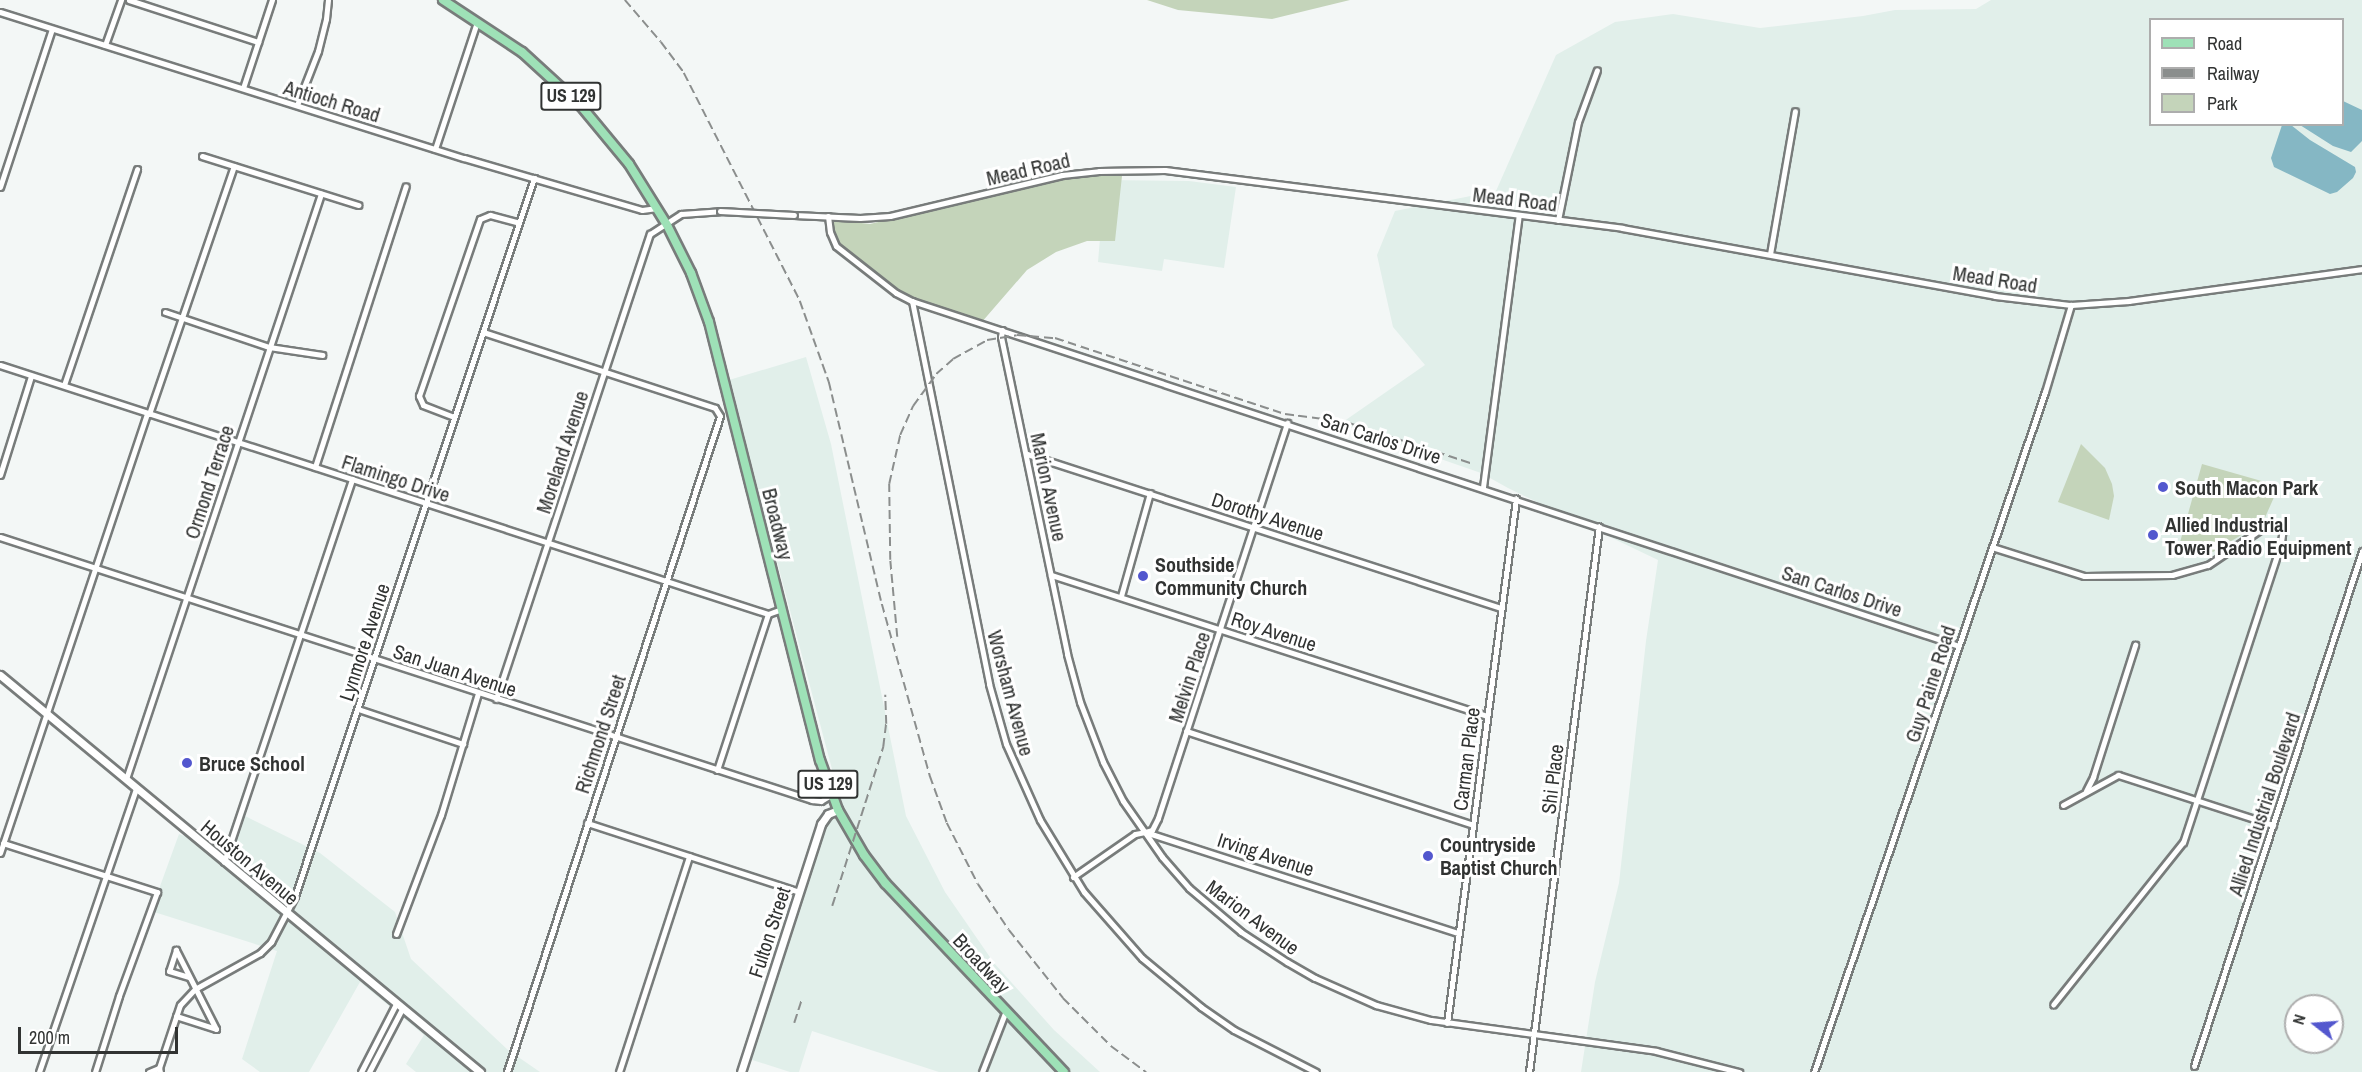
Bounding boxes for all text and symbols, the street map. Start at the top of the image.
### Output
legend [2149,18,2344,126]
text: Road [2207,31,2242,56]
text: Railway [2207,61,2260,86]
street label: Antioch Road [281,75,383,127]
road number: US 129 [540,81,602,111]
text: Park [2207,91,2237,116]
street label: Mead Road [984,148,1072,190]
street label: Mead Road [1471,182,1559,216]
street label: Mead Road [1951,261,2039,297]
street label: Moreland Avenue [531,387,593,517]
street label: San Carlos Drive [1318,407,1444,469]
street label: Ormond Terrace [179,422,239,542]
street label: Marion Avenue [1026,430,1072,544]
street label: Flamingo Drive [339,449,453,507]
place label: South Macon Park [2175,475,2318,499]
marker: South Macon Park [2156,480,2170,494]
street label: Broadway [758,486,798,562]
street label: Dorothy Avenue [1209,486,1327,546]
place label: Allied Industrial Tower Radio Equipment [2165,512,2352,559]
marker: Allied Industrial Tower Radio Equipment [2146,528,2160,542]
place label: Southside Community Church [1155,552,1307,599]
street label: San Carlos Drive [1779,560,1905,622]
marker: Southside Community Church [1136,569,1150,583]
street label: Lynmore Avenue [334,580,394,704]
street label: Roy Avenue [1228,606,1320,656]
street label: Guy Paine Road [1900,623,1960,745]
street label: Worsham Avenue [983,627,1039,759]
street label: Melvin Place [1163,629,1215,725]
street label: San Juan Avenue [390,639,520,701]
street label: Richmond Street [570,672,630,796]
street label: Carman Place [1448,706,1484,812]
street label: Allied Industrial Boulevard [2223,709,2305,899]
street label: Shi Place [1536,743,1568,815]
place label: Bruce School [199,751,305,775]
marker: Bruce School [180,756,194,770]
road number: US 129 [796,769,860,799]
street label: Houston Avenue [196,814,304,910]
street label: Irving Avenue [1214,827,1318,881]
place label: Countryside Baptist Church [1440,832,1558,879]
marker: Countryside Baptist Church [1421,849,1435,863]
street label: Marion Avenue [1201,874,1305,960]
street label: Fulton Street [743,884,795,980]
street label: Broadway [948,928,1016,998]
north arrow [2284,994,2344,1054]
text: N [2287,1012,2311,1027]
scale bar [21,1015,182,1053]
text: 200 m [29,1025,70,1050]

